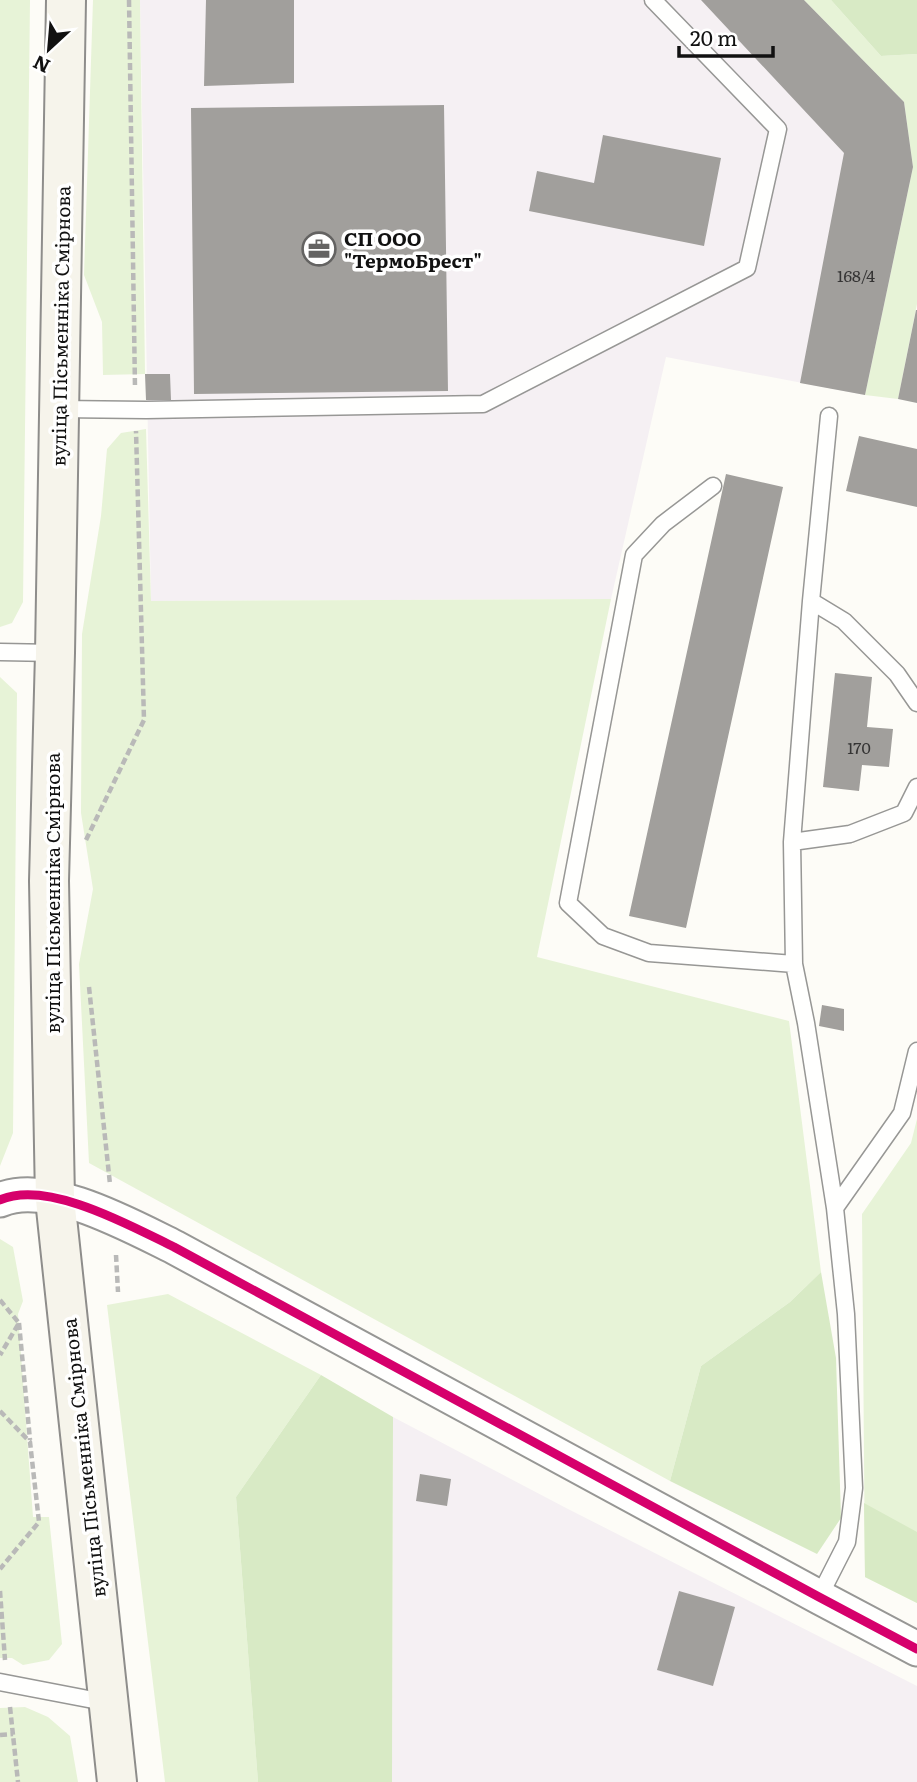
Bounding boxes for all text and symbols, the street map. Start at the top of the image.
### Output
north arrow [14,14,84,84]
scale bar [679,14,774,58]
text: 20 m [690,21,737,52]
text: N [28,49,54,81]
street label: вуліца Пісьменніка Смірнова [44,185,76,467]
place label: СП ООО "ТермоБрест" [344,224,482,274]
office icon: СП ООО "ТермоБрест" [300,230,338,268]
house number: 168/4 [837,263,875,287]
house number: 170 [847,735,871,759]
street label: вуліца Пісьменніка Смірнова [38,752,66,1033]
street label: вуліца Пісьменніка Смірнова [54,1316,112,1599]

